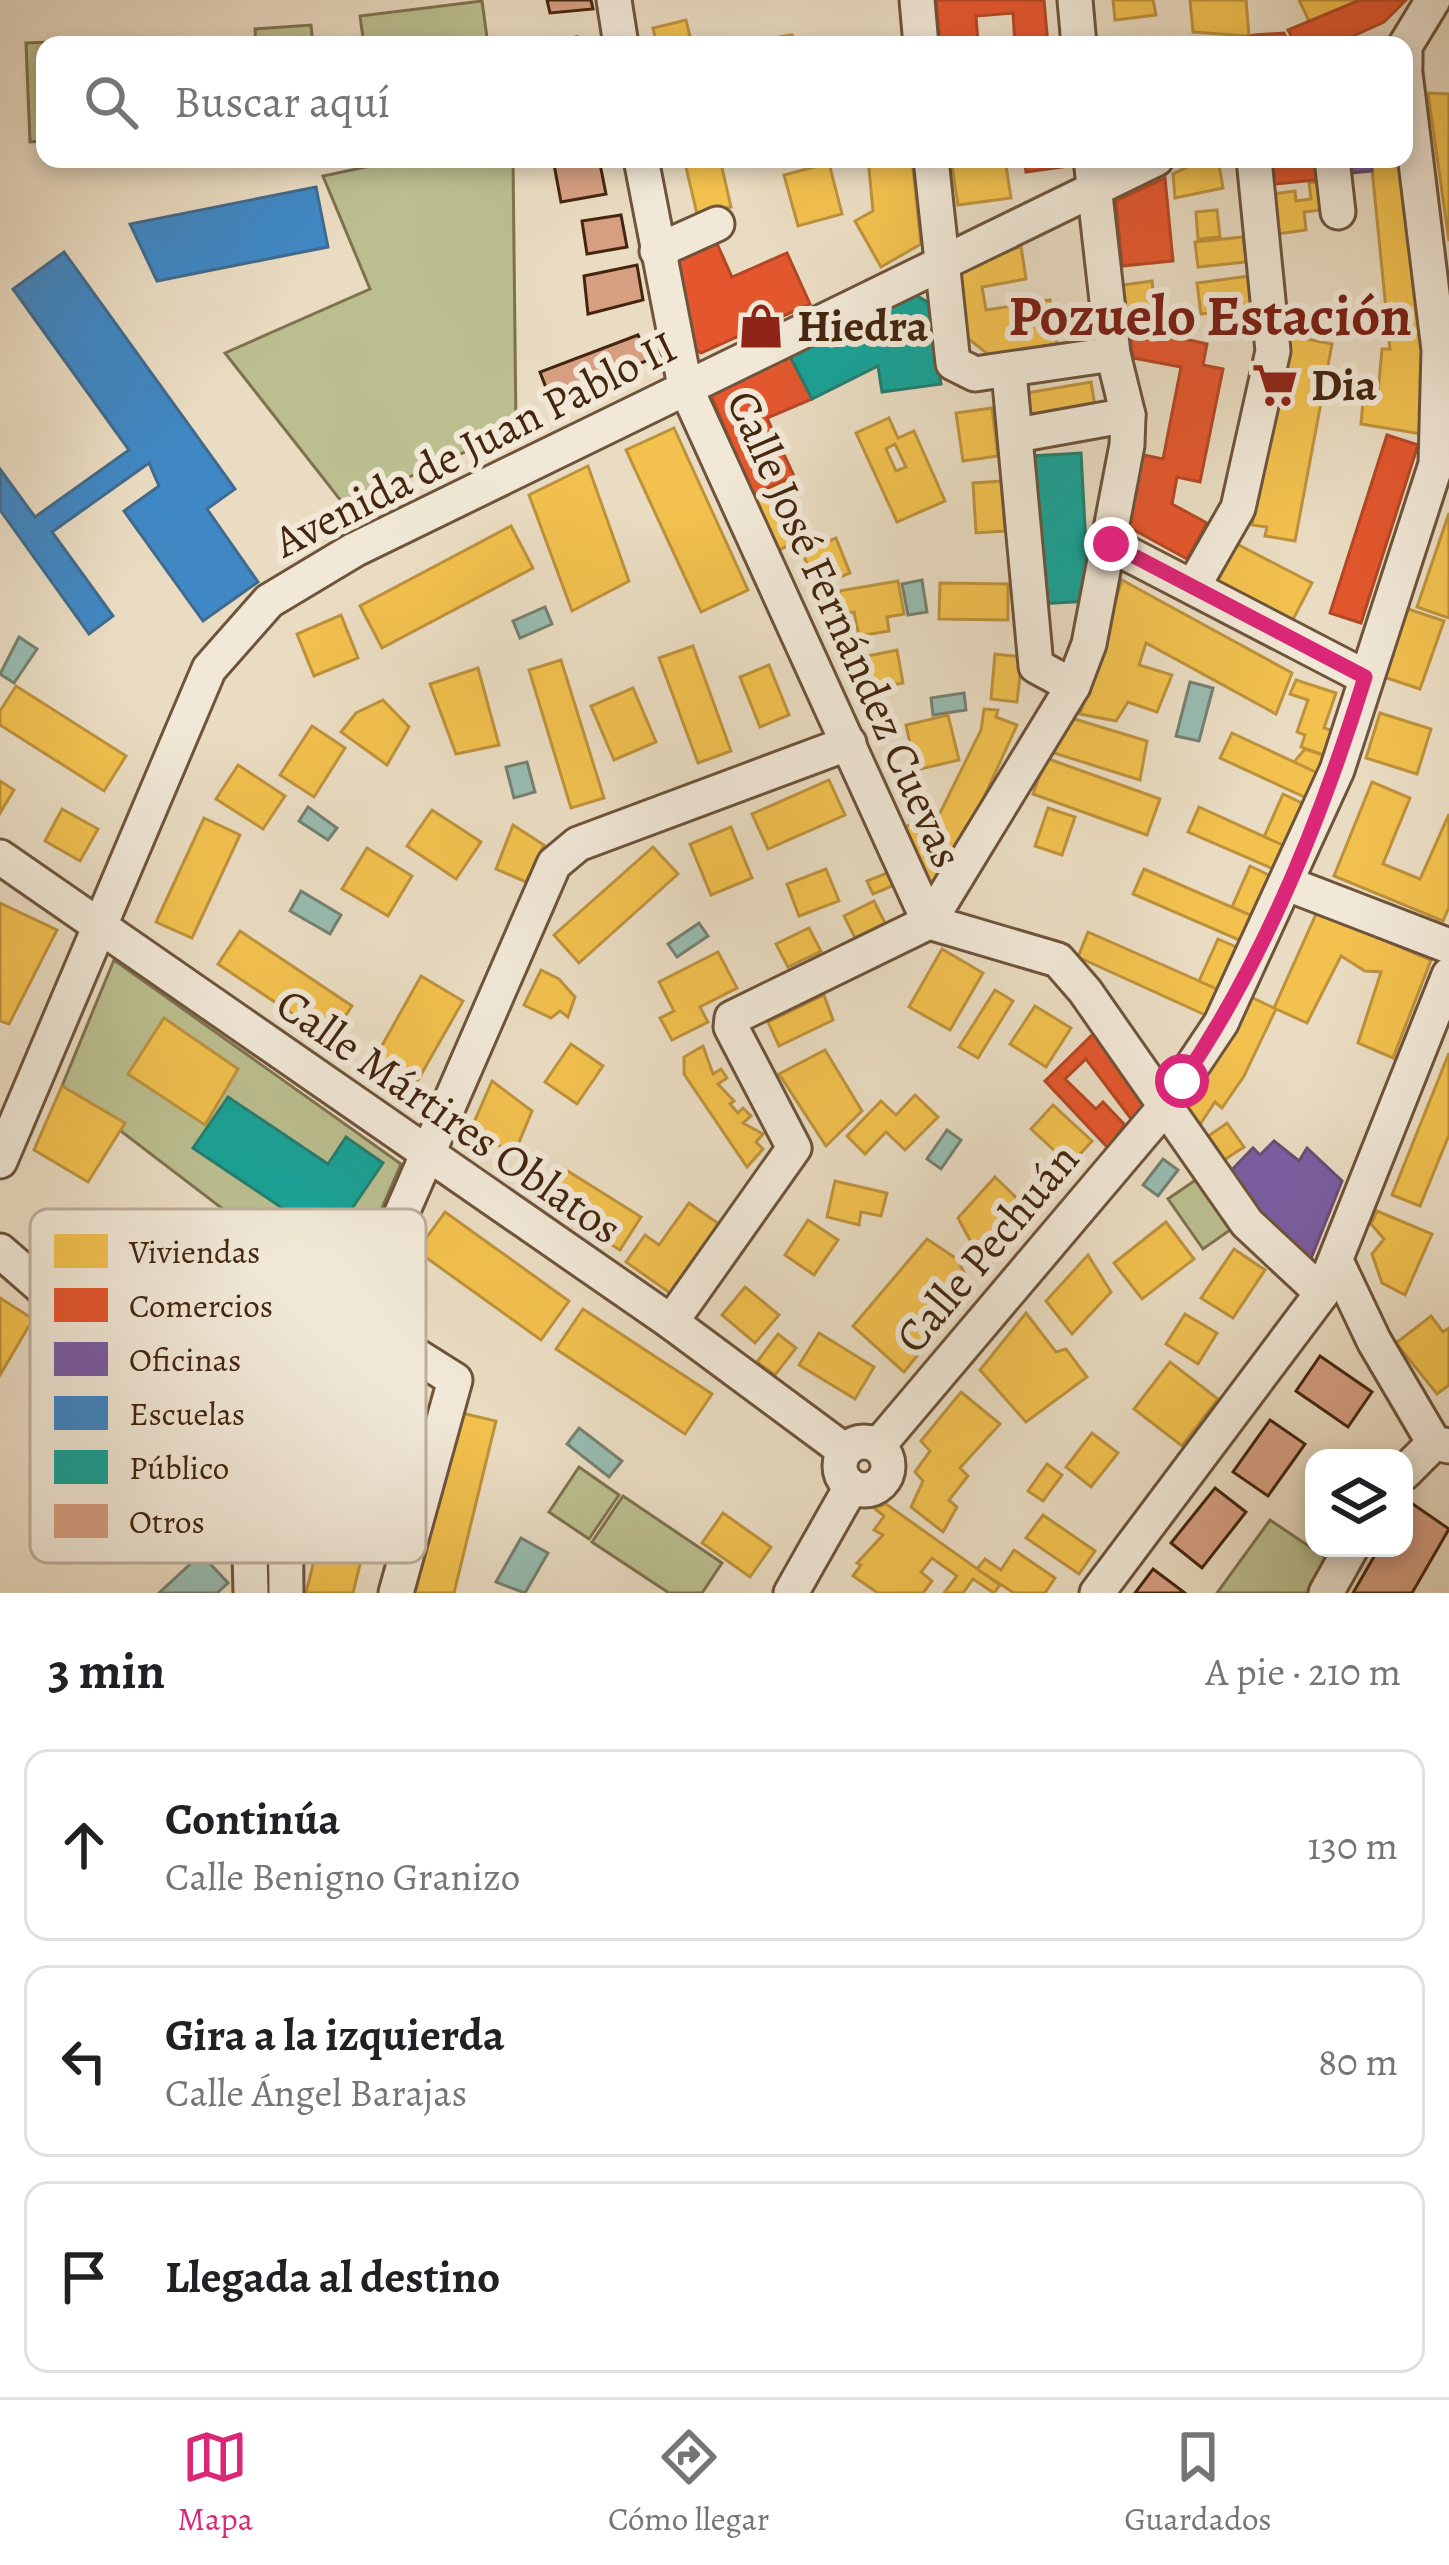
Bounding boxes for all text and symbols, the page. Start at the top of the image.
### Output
search box [36,36,1413,168]
icon: search [78,69,144,135]
text: Buscar aquí [174,71,390,133]
district label: Pozuelo Estación [1008,277,1412,355]
place label: Hiedra [797,295,929,357]
shop icon: Hiedra [736,301,786,351]
street label: Avenida de Juan Pablo II [262,316,687,573]
place label: Dia [1311,354,1377,416]
supermarket icon: Dia [1250,360,1300,410]
street label: Calle José Fernández Cuevas [712,381,978,877]
route end [1084,517,1138,571]
street label: Calle Mártires Oblatos [264,973,634,1259]
route start [1155,1054,1209,1108]
street label: Calle Pechuán [881,1130,1093,1366]
legend [30,1209,426,1563]
text: Viviendas [128,1229,260,1274]
text: Comercios [129,1283,273,1328]
text: Oficinas [129,1337,241,1382]
text: Escuelas [129,1391,245,1436]
text: Público [129,1445,229,1490]
map controls [1305,1449,1413,1557]
button: layers [1305,1449,1413,1557]
text: Otros [129,1499,205,1544]
text: 3 min [48,1636,165,1706]
text: A pie · 210 m [1205,1645,1401,1698]
text: Continúa [165,1788,340,1850]
icon: ahead [51,1812,117,1878]
text: 130 m [1307,1819,1398,1872]
text: Calle Benigno Granizo [165,1850,520,1903]
text: Gira a la izquierda [165,2004,505,2066]
icon: left [51,2028,117,2094]
text: 80 m [1318,2035,1398,2088]
text: Calle Ángel Barajas [165,2066,467,2119]
icon: arrive [51,2244,117,2310]
text: Llegada al destino [165,2246,500,2308]
tab: Mapa [177,2424,253,2541]
tab: Cómo llegar [608,2424,769,2541]
tab: Guardados [1124,2424,1272,2541]

